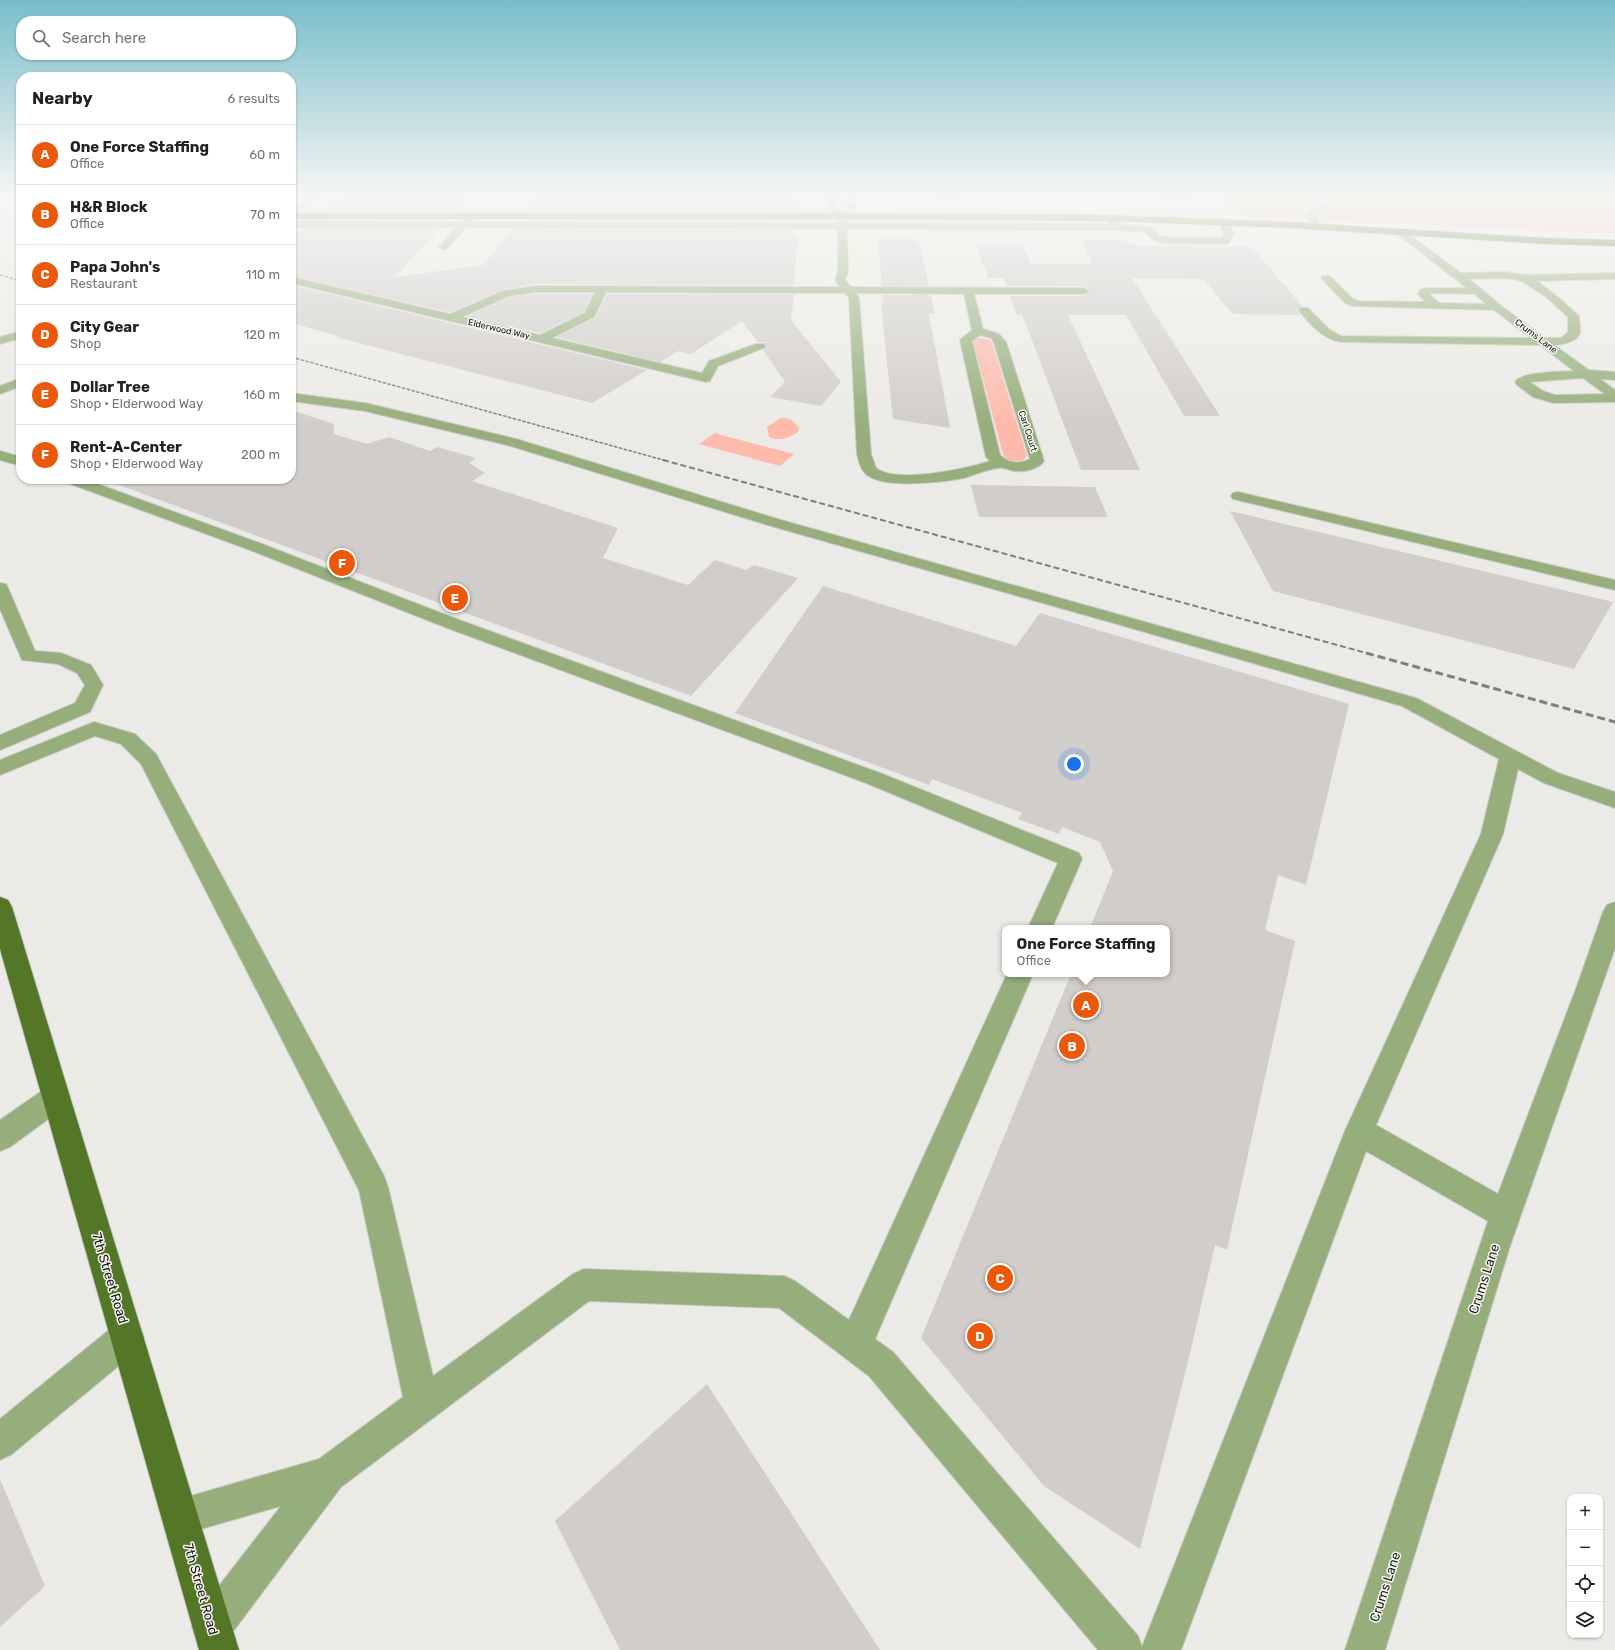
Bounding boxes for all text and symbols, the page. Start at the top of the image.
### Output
search box [16,16,296,60]
icon: search [30,27,52,49]
text: Search here [62,29,146,47]
text: Nearby [32,88,93,108]
text: 6 results [228,91,280,106]
text: One Force Staffing [70,138,209,156]
text: A [40,147,50,162]
text: 60 m [249,147,280,162]
text: Office [70,156,104,171]
text: H&R Block [70,198,148,216]
text: B [40,207,50,222]
text: 70 m [250,207,280,222]
text: Office [70,216,104,231]
text: Papa John's [70,258,160,276]
text: C [40,267,50,282]
text: 110 m [246,267,280,282]
text: Restaurant [70,276,137,291]
street label: Elderwood Way [467,317,531,341]
street label: Crums Lane [1513,317,1559,355]
text: City Gear [70,318,139,336]
text: D [40,327,50,342]
text: 120 m [244,327,280,342]
text: Shop [70,336,101,351]
text: Dollar Tree [70,378,150,396]
text: E [41,387,49,402]
text: 160 m [244,387,280,402]
text: Shop · Elderwood Way [70,396,203,411]
street label: Carl Court [1017,409,1039,453]
text: Rent-A-Center [70,438,182,456]
text: F [41,447,49,462]
text: 200 m [241,447,280,462]
text: Shop · Elderwood Way [70,456,203,471]
pin: F [329,548,355,578]
pin: E [442,583,468,613]
your location [1064,754,1084,774]
popup [1002,925,1170,977]
text: One Force Staffing [1017,935,1155,953]
text: Office [1017,953,1051,968]
pin: A [1073,990,1099,1020]
pin: B [1059,1031,1085,1061]
street label: 7th Street Road [89,1231,131,1325]
street label: Crums Lane [1466,1242,1502,1316]
pin: C [987,1263,1013,1293]
pin: D [967,1321,993,1351]
map controls [1567,1494,1603,1638]
button: + [1567,1494,1603,1530]
button: − [1567,1530,1603,1566]
street label: 7th Street Road [181,1542,221,1636]
street label: Crums Lane [1367,1550,1403,1624]
button: locate [1567,1566,1603,1602]
button: layers [1567,1602,1603,1638]

